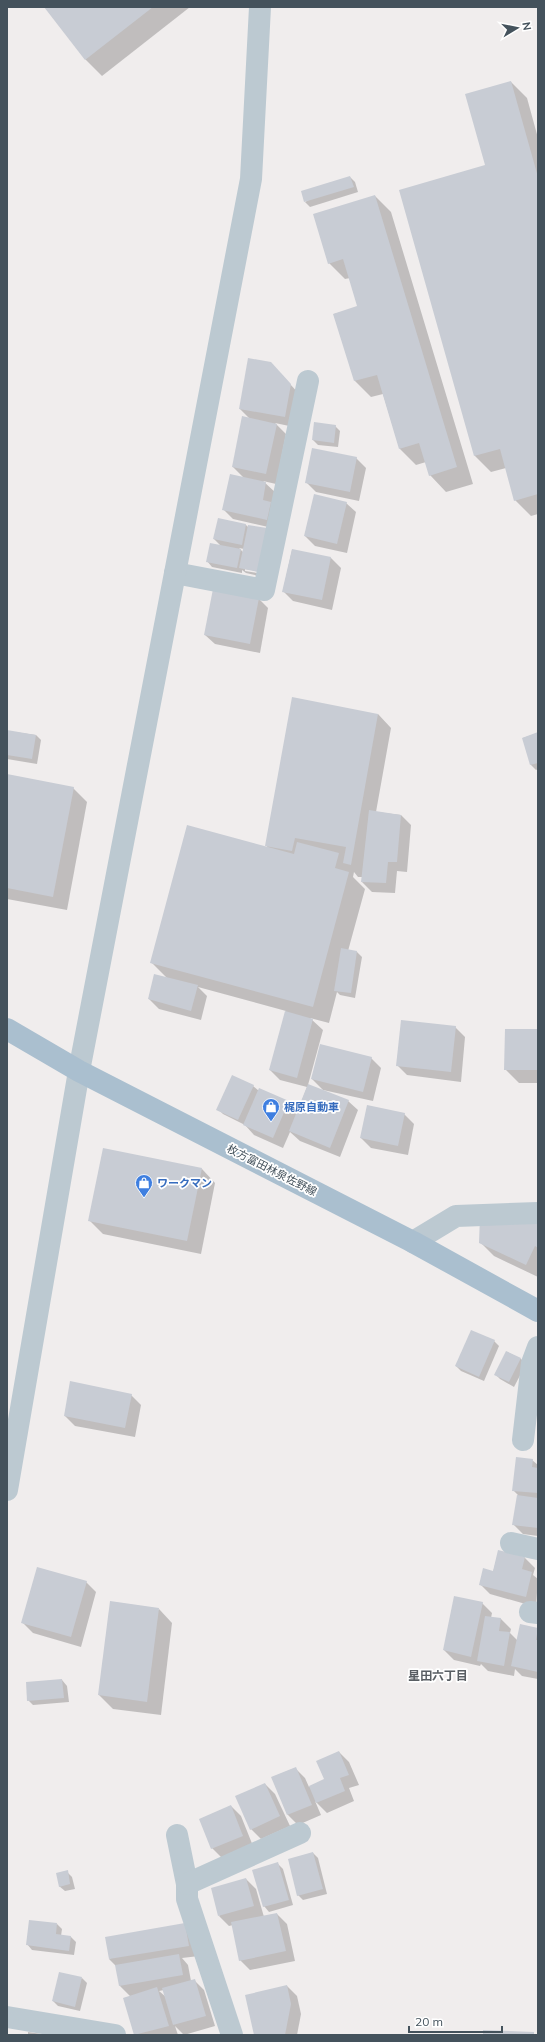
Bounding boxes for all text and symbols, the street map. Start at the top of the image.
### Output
north arrow [497,8,537,48]
text: N [519,21,534,32]
shop icon: 梶原自動車 [261,1097,281,1122]
place label: 梶原自動車 [284,1100,339,1114]
street label: 枚方富田林泉佐野線 [225,1141,319,1199]
shop icon: ワークマン [134,1173,154,1198]
place label: ワークマン [157,1176,212,1190]
district label: 星田六丁目 [408,1668,468,1683]
scale bar [409,2008,502,2034]
text: 20 m [415,2014,443,2029]

